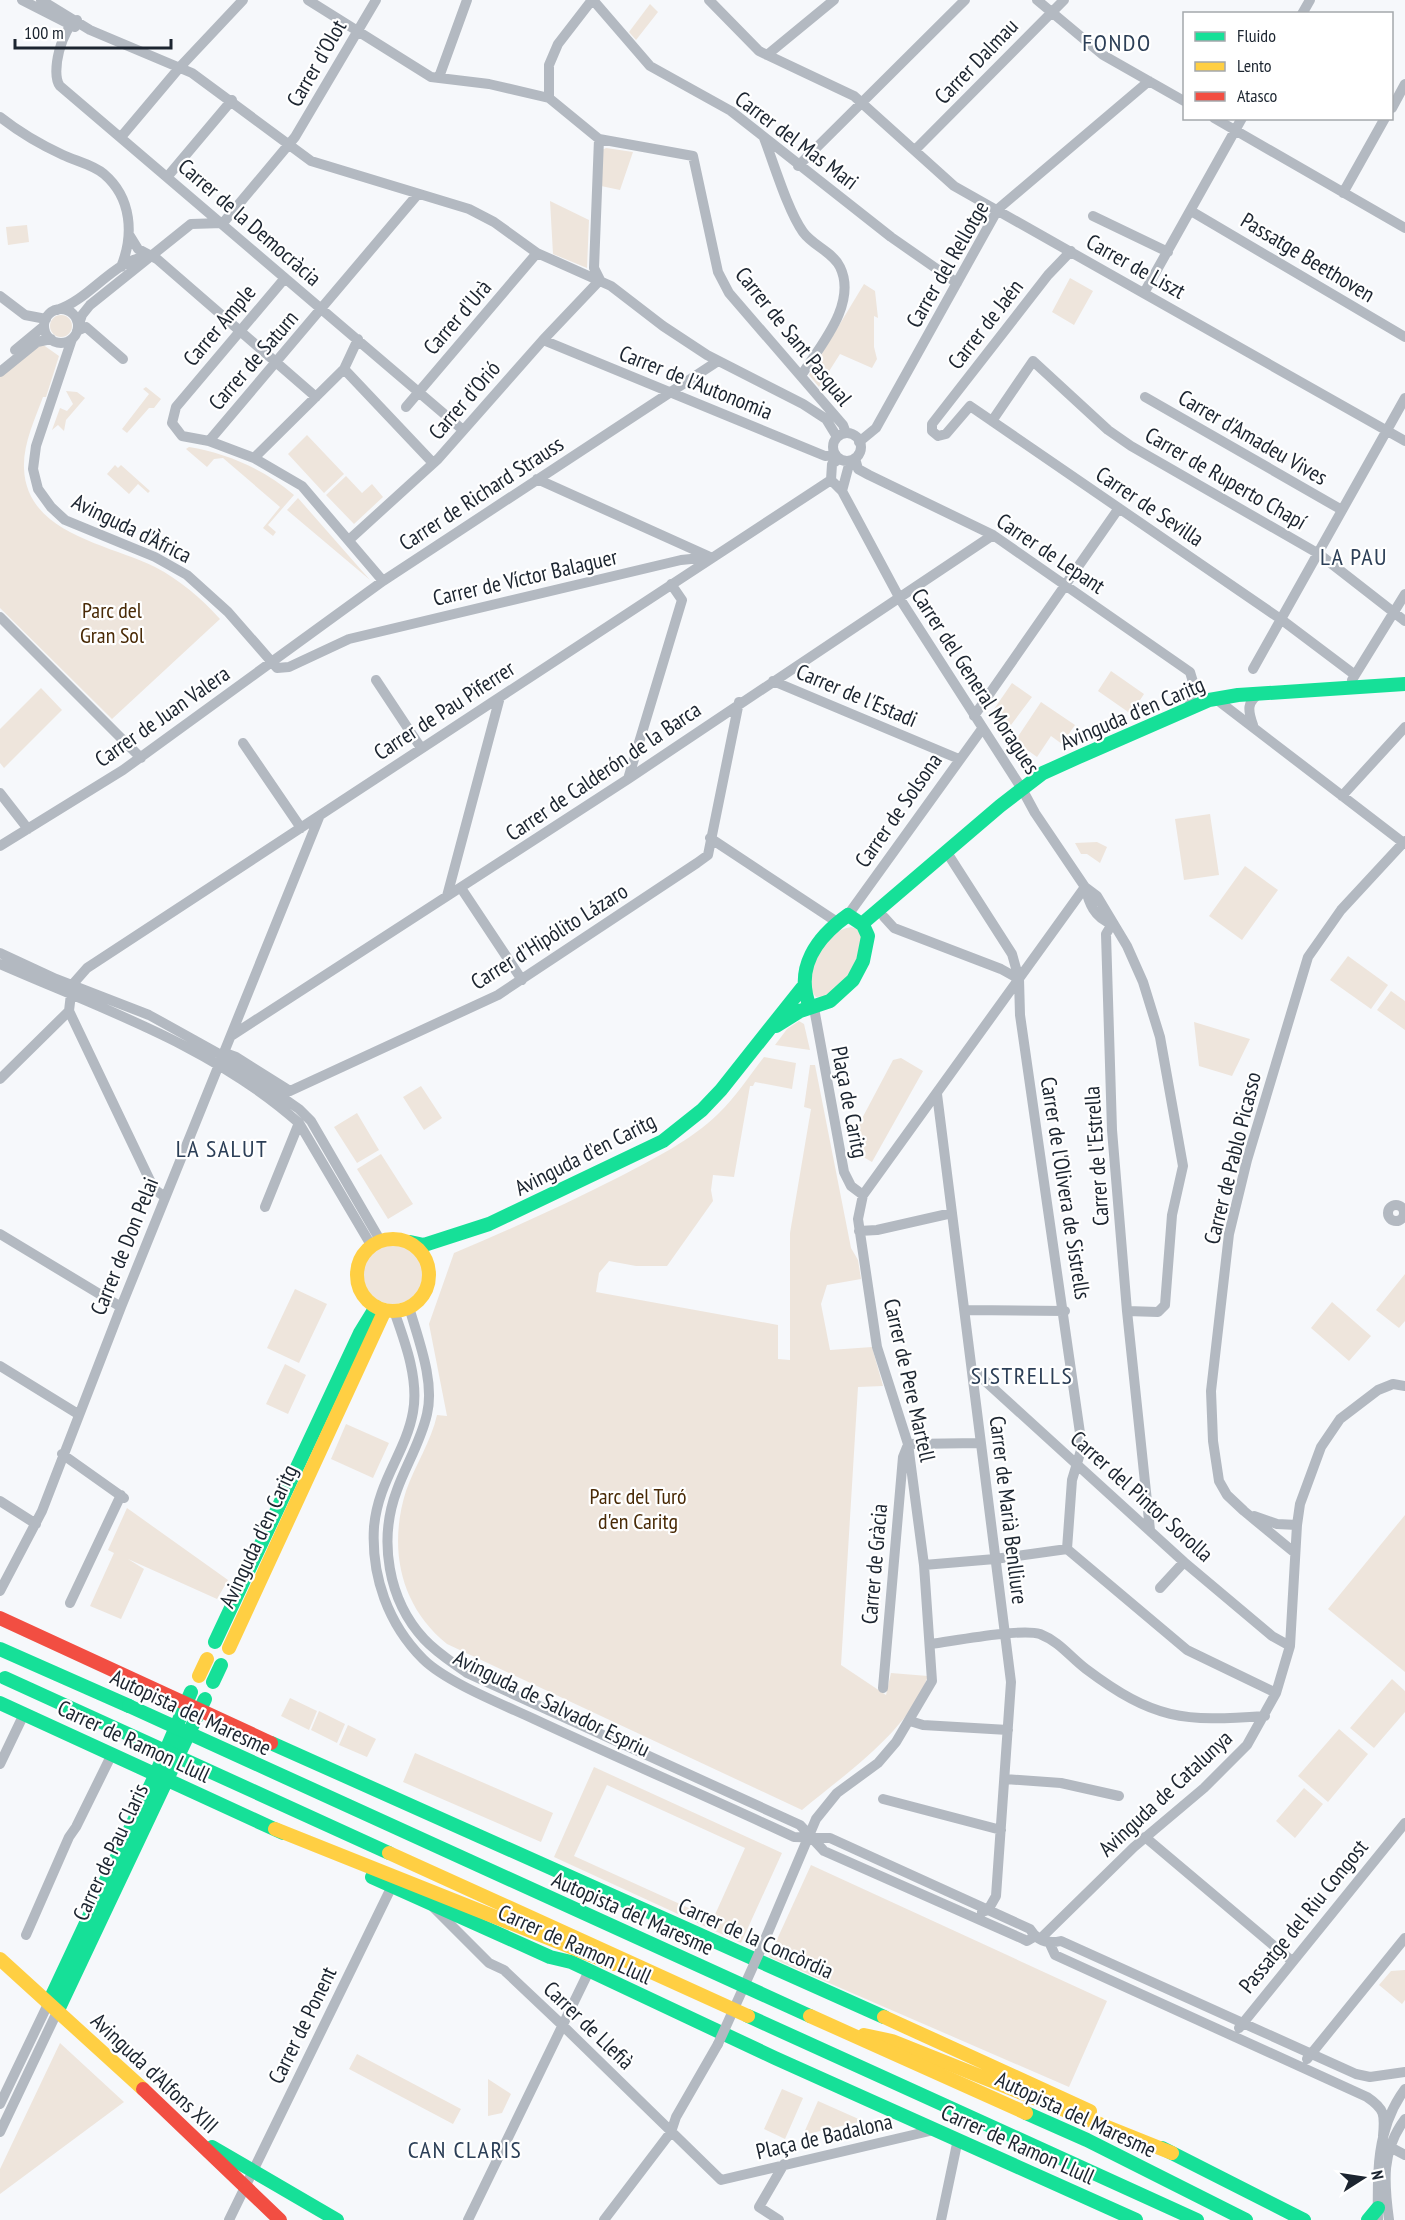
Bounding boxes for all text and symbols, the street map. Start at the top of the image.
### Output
scale bar [15,12,171,50]
street label: Carrer Dalmau [928,12,1024,110]
legend [1183,12,1393,120]
street label: Carrer d'Olot [280,14,352,112]
text: 100 m [24,21,64,44]
text: Fluido [1237,24,1276,47]
district label: FONDO [1082,27,1152,58]
text: Lento [1237,54,1272,77]
street label: Carrer del Mas Mari [730,84,864,196]
text: Atasco [1237,84,1278,107]
street label: Carrer de la Democràcia [173,152,327,292]
street label: Carrer del Rellotge [899,196,995,332]
street label: Passatge Beethoven [1236,206,1380,308]
street label: Carrer de Liszt [1082,227,1190,305]
street label: Carrer de Sant Pasqual [729,261,859,412]
street label: Carrer de Jaén [941,273,1029,375]
street label: Carrer d'Urà [417,274,497,360]
street label: Carrer Ample [177,278,261,372]
street label: Carrer de Saturn [202,304,304,416]
street label: Carrer de l'Autonomia [615,338,777,426]
street label: Carrer d'Orió [422,355,506,445]
street label: Carrer d'Amadeu Vives [1173,383,1333,491]
street label: Carrer de Ruperto Chapí [1140,420,1312,536]
street label: Carrer de Richard Strauss [394,429,568,557]
street label: Carrer de Sevilla [1091,460,1209,552]
street label: Avinguda d'Àfrica [68,487,196,569]
street label: Carrer de Lepant [991,506,1111,600]
district label: LA PAU [1320,541,1388,572]
street label: Carrer de Víctor Balaguer [430,542,620,612]
street label: Carrer del General Moragues [905,583,1047,779]
park label: Parc del Gran Sol [80,596,145,649]
street label: Carrer de Pau Piferrer [368,654,520,766]
street label: Carrer de l'Estadi [792,657,922,733]
street label: Carrer de Juan Valera [89,659,235,773]
street label: Avinguda d'en Caritg [1055,670,1209,756]
street label: Carrer de Calderón de la Barca [500,695,706,847]
street label: Carrer de Solsona [848,747,948,873]
street label: Carrer d'Hipólito Lázaro [465,877,633,995]
street label: Plaça de Caritg [825,1044,875,1160]
street label: Carrer de Pablo Picasso [1197,1069,1267,1247]
street label: Carrer de l'Olivera de Sistrells [1035,1075,1097,1301]
street label: Carrer de l'Estrella [1077,1085,1115,1227]
street label: Avinguda d'en Caritg [510,1106,660,1202]
district label: LA SALUT [176,1133,268,1164]
street label: Carrer de Don Pelai [84,1173,164,1319]
street label: Carrer de Pere Martell [878,1296,943,1465]
district label: SISTRELLS [971,1360,1073,1391]
street label: Carrer de Marià Benlliure [984,1414,1034,1606]
street label: Carrer del Pintor Sorolla [1065,1424,1219,1568]
street label: Avinguda d'en Caritg [213,1460,303,1612]
park label: Parc del Turó d'en Caritg [589,1482,687,1535]
street label: Carrer de Gràcia [855,1503,893,1625]
street label: Avinguda de Salvador Espriu [449,1643,655,1763]
street label: Autopista del Maresme [106,1663,276,1761]
street label: Carrer de Ramon Llull [53,1693,216,1789]
street label: Avinguda de Catalunya [1092,1724,1238,1862]
street label: Carrer de Pau Claris [66,1779,154,1925]
street label: Passatge del Riu Congost [1232,1833,1374,1999]
street label: Autopista del Maresme [548,1865,718,1961]
street label: Carrer de la Concòrdia [674,1891,838,1985]
street label: Carrer de Ramon Llull [494,1898,657,1991]
street label: Carrer de Ponent [262,1962,342,2088]
street label: Carrer de Llefià [538,1975,640,2075]
street label: Avinguda d'Alfons XIII [85,2007,225,2139]
street label: Autopista del Maresme [991,2065,1161,2163]
street label: Carrer de Ramon Llull [937,2098,1100,2191]
street label: Plaça de Badalona [753,2107,895,2165]
district label: CAN CLARIS [408,2134,522,2165]
north arrow [1333,2148,1393,2208]
text: N [1367,2169,1388,2181]

